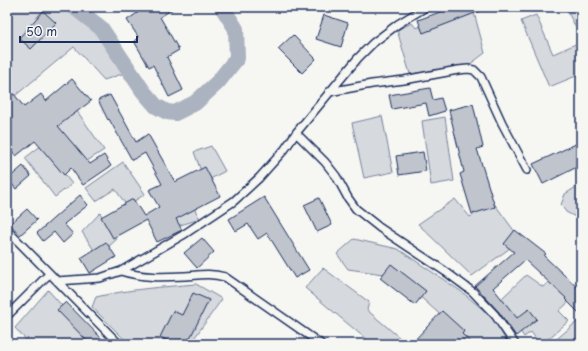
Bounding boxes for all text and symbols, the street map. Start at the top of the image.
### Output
scale bar [20,18,137,44]
text: 50 m [26,22,57,40]

